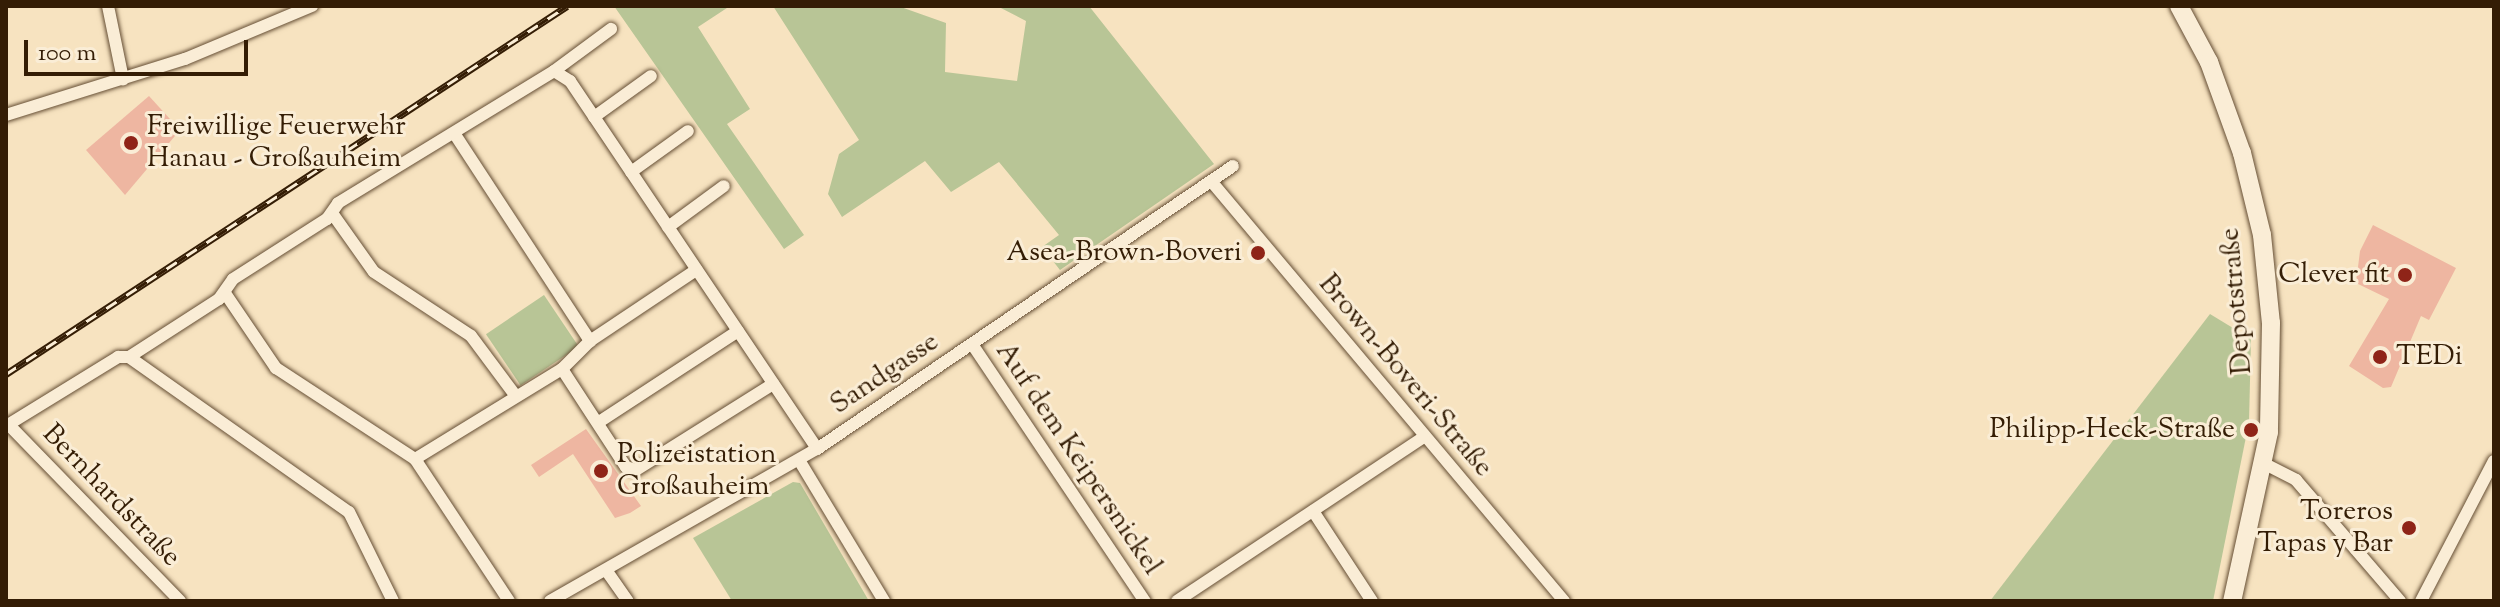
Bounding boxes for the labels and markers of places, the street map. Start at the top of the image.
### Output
place label: Freiwillige Feuerwehr Hanau - Großauheim [147,110,406,176]
marker: Freiwillige Feuerwehr Hanau - Großauheim [122,134,140,152]
place label: Asea-Brown-Boveri [1006,236,1242,270]
marker: Asea-Brown-Boveri [1249,244,1267,262]
place label: Clever fit [2278,258,2389,292]
marker: Clever fit [2396,266,2414,284]
place label: TEDi [2396,340,2463,374]
marker: TEDi [2371,348,2389,366]
place label: Philipp-Heck-Straße [1989,413,2235,447]
marker: Philipp-Heck-Straße [2242,421,2260,439]
place label: Polizeistation Großauheim [617,438,777,504]
marker: Polizeistation Großauheim [592,462,610,480]
place label: Toreros Tapas y Bar [2257,495,2393,561]
marker: Toreros Tapas y Bar [2400,519,2418,537]

